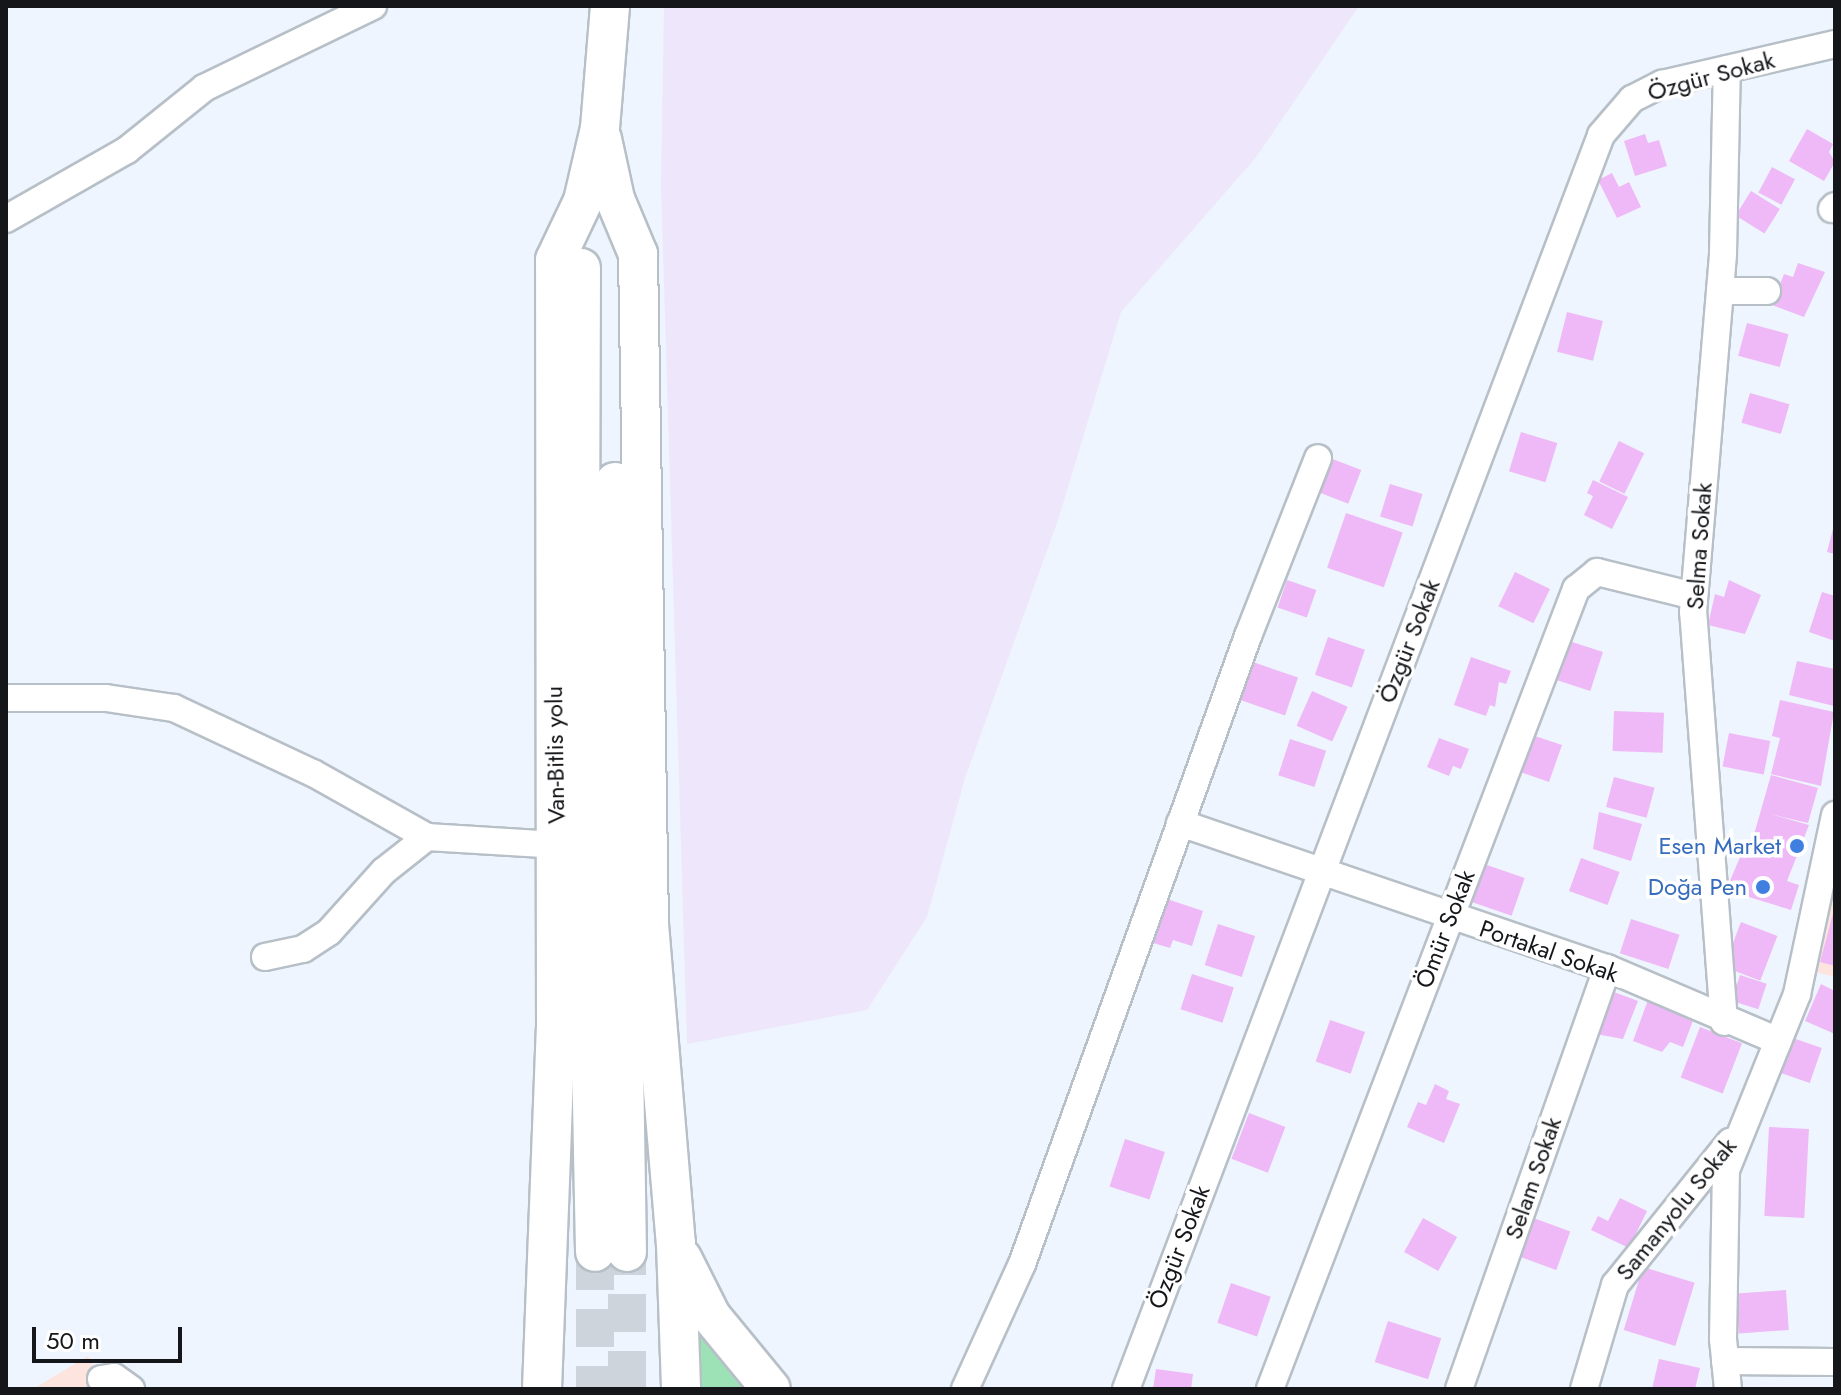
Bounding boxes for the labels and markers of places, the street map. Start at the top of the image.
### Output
place label: Esen Market [1658,832,1781,860]
marker: Esen Market [1788,837,1806,855]
place label: Doğa Pen [1648,873,1747,901]
marker: Doğa Pen [1754,878,1772,896]

